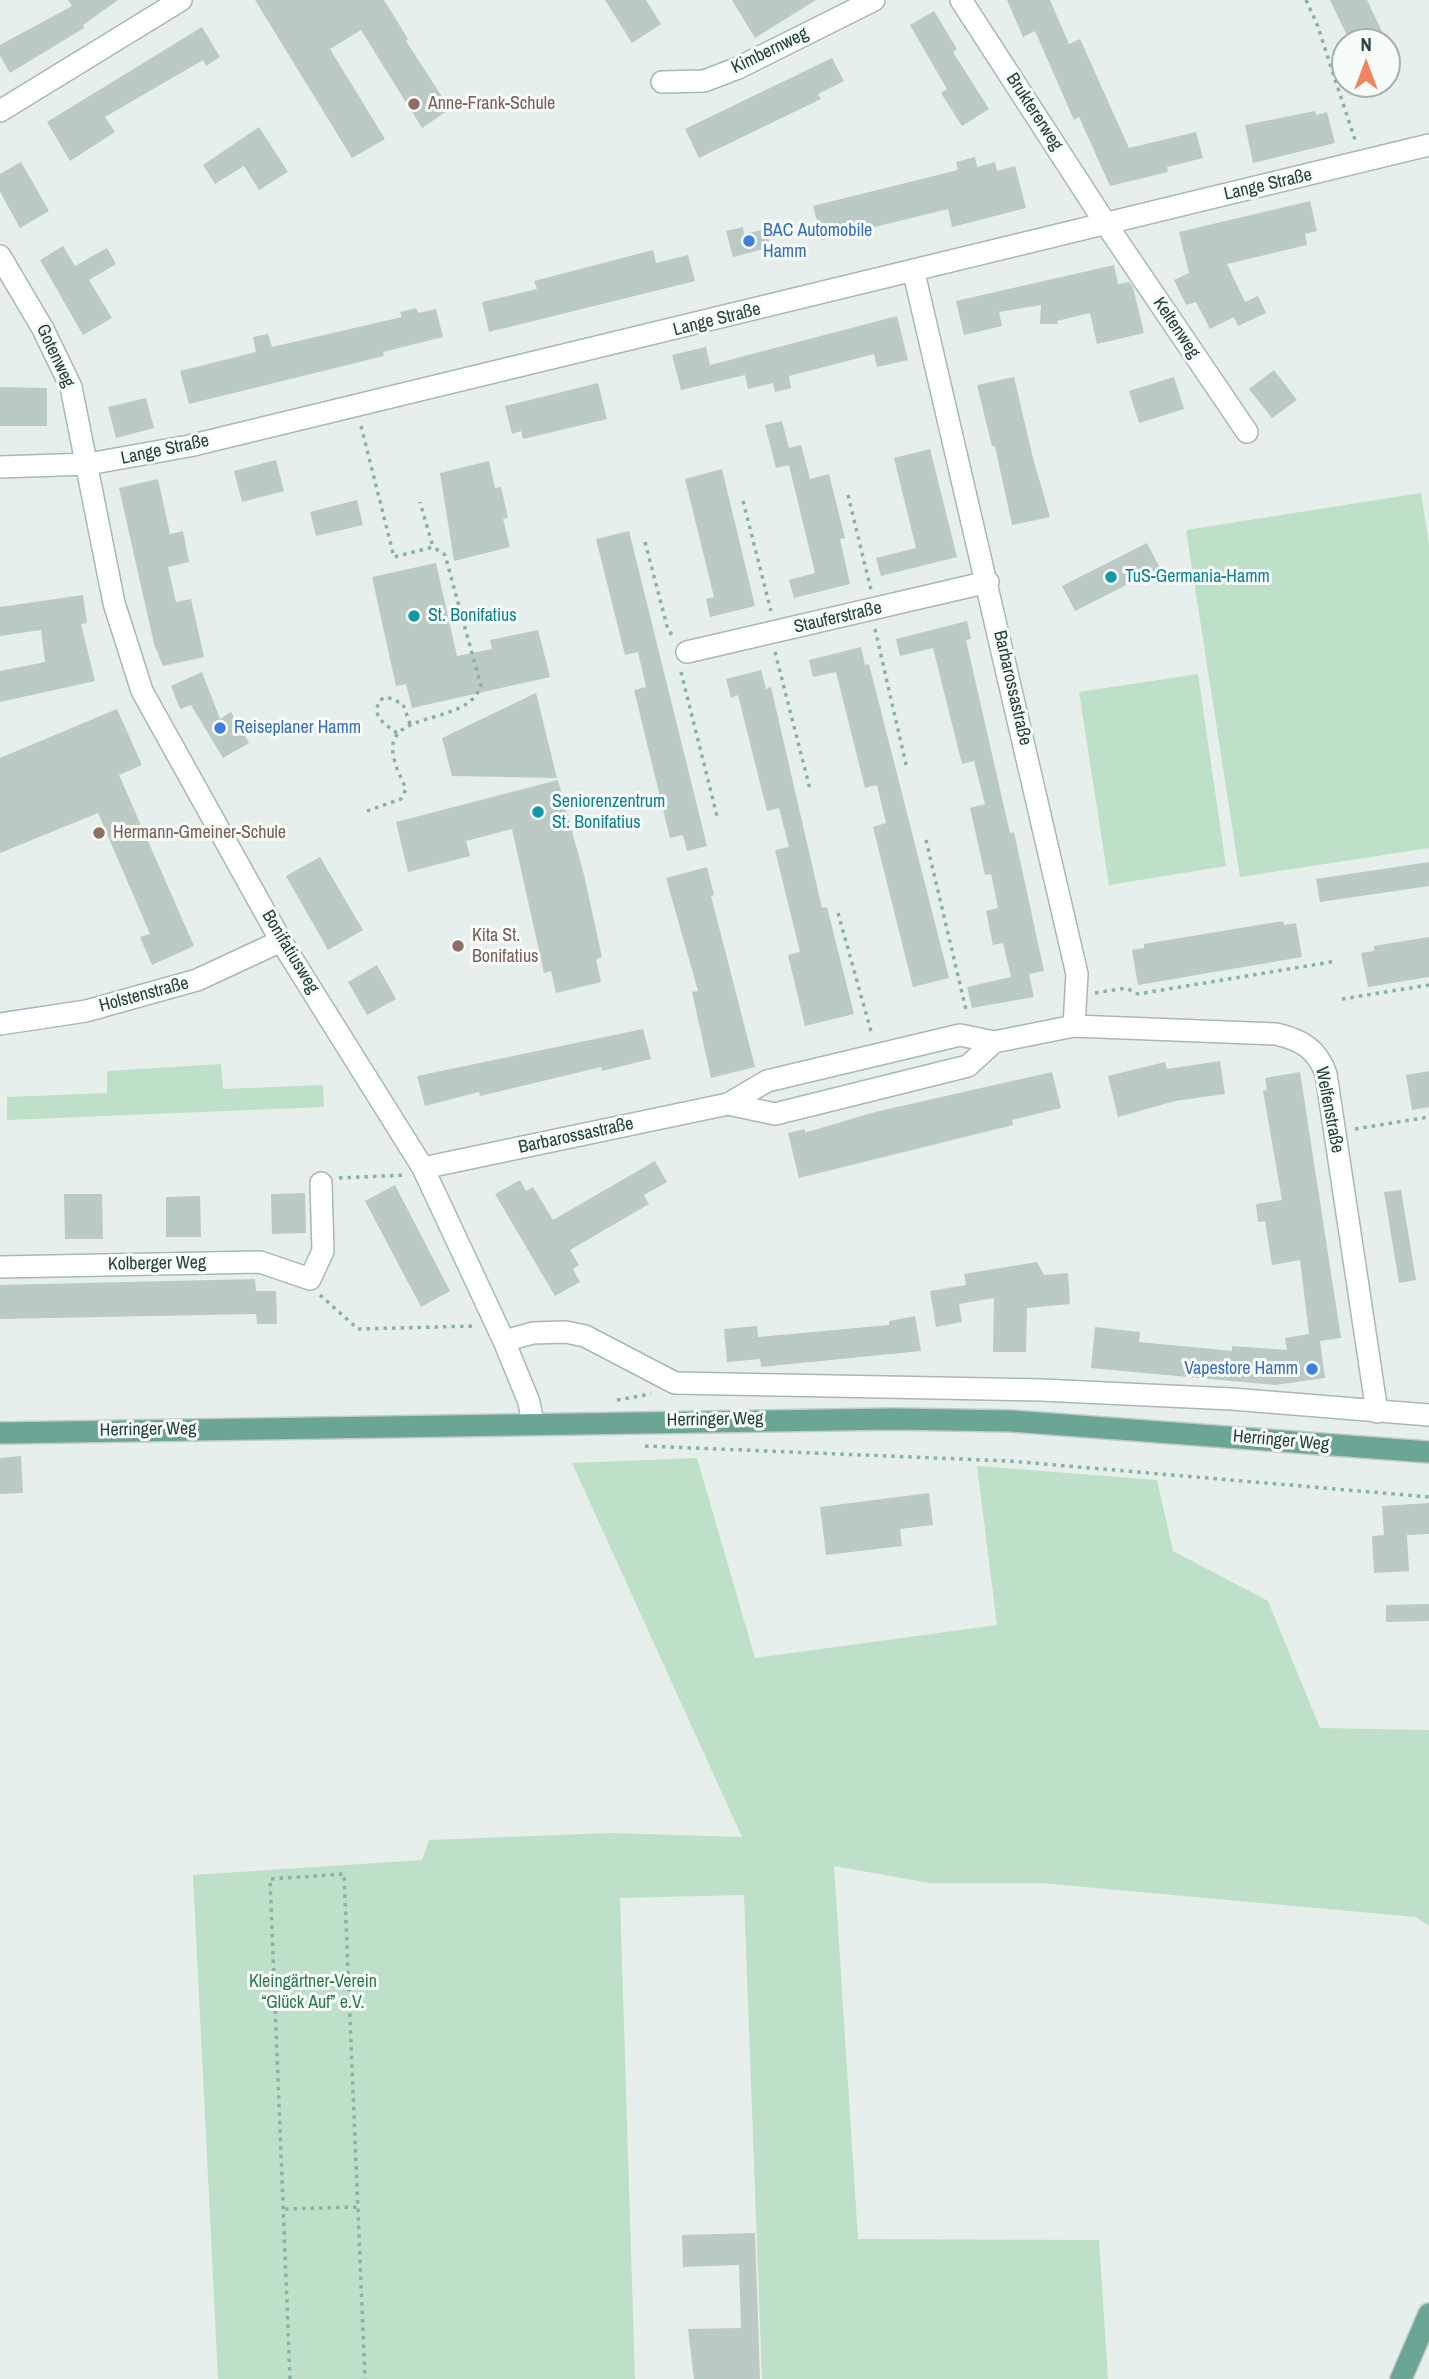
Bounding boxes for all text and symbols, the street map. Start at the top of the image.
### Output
street label: Kimbernweg [728,23,812,79]
north arrow [1331,28,1401,98]
text: N [1360,31,1372,57]
street label: Bruktererweg [1001,69,1067,155]
place label: Anne-Frank-Schule [428,93,555,115]
marker: Anne-Frank-Schule [406,96,422,112]
street label: Lange Straße [1222,164,1314,206]
place label: BAC Automobile Hamm [763,220,872,262]
marker: BAC Automobile Hamm [741,233,757,249]
street label: Keltenweg [1148,293,1204,363]
street label: Lange Straße [671,299,763,341]
street label: Gotenweg [31,321,79,391]
street label: Lange Straße [119,430,211,470]
place label: TuS-Germania-Hamm [1125,566,1270,588]
marker: TuS-Germania-Hamm [1103,569,1119,585]
street label: Stauferstraße [792,597,884,639]
place label: St. Bonifatius [428,605,517,627]
marker: St. Bonifatius [406,608,422,624]
street label: Barbarossastraße [988,628,1036,748]
place label: Reiseplaner Hamm [234,717,361,739]
marker: Reiseplaner Hamm [212,720,228,736]
place label: Seniorenzentrum St. Bonifatius [552,791,665,834]
marker: Seniorenzentrum St. Bonifatius [530,804,546,820]
place label: Hermann-Gmeiner-Schule [113,822,286,844]
marker: Hermann-Gmeiner-Schule [91,825,107,841]
street label: Bonifatiusweg [257,906,323,998]
place label: Kita St. Bonifatius [472,925,538,968]
marker: Kita St. Bonifatius [450,938,466,954]
street label: Holstenstraße [97,973,191,1017]
street label: Welfenstraße [1310,1065,1348,1155]
street label: Barbarossastraße [516,1113,636,1159]
street label: Kolberger Weg [108,1252,206,1276]
place label: Vapestore Hamm [1184,1358,1298,1380]
marker: Vapestore Hamm [1304,1361,1320,1377]
street label: Herringer Weg [667,1408,763,1432]
street label: Herringer Weg [100,1418,196,1442]
street label: Herringer Weg [1232,1426,1330,1456]
park label: Kleingärtner-Verein “Glück Auf” e.V. [249,1971,377,2014]

